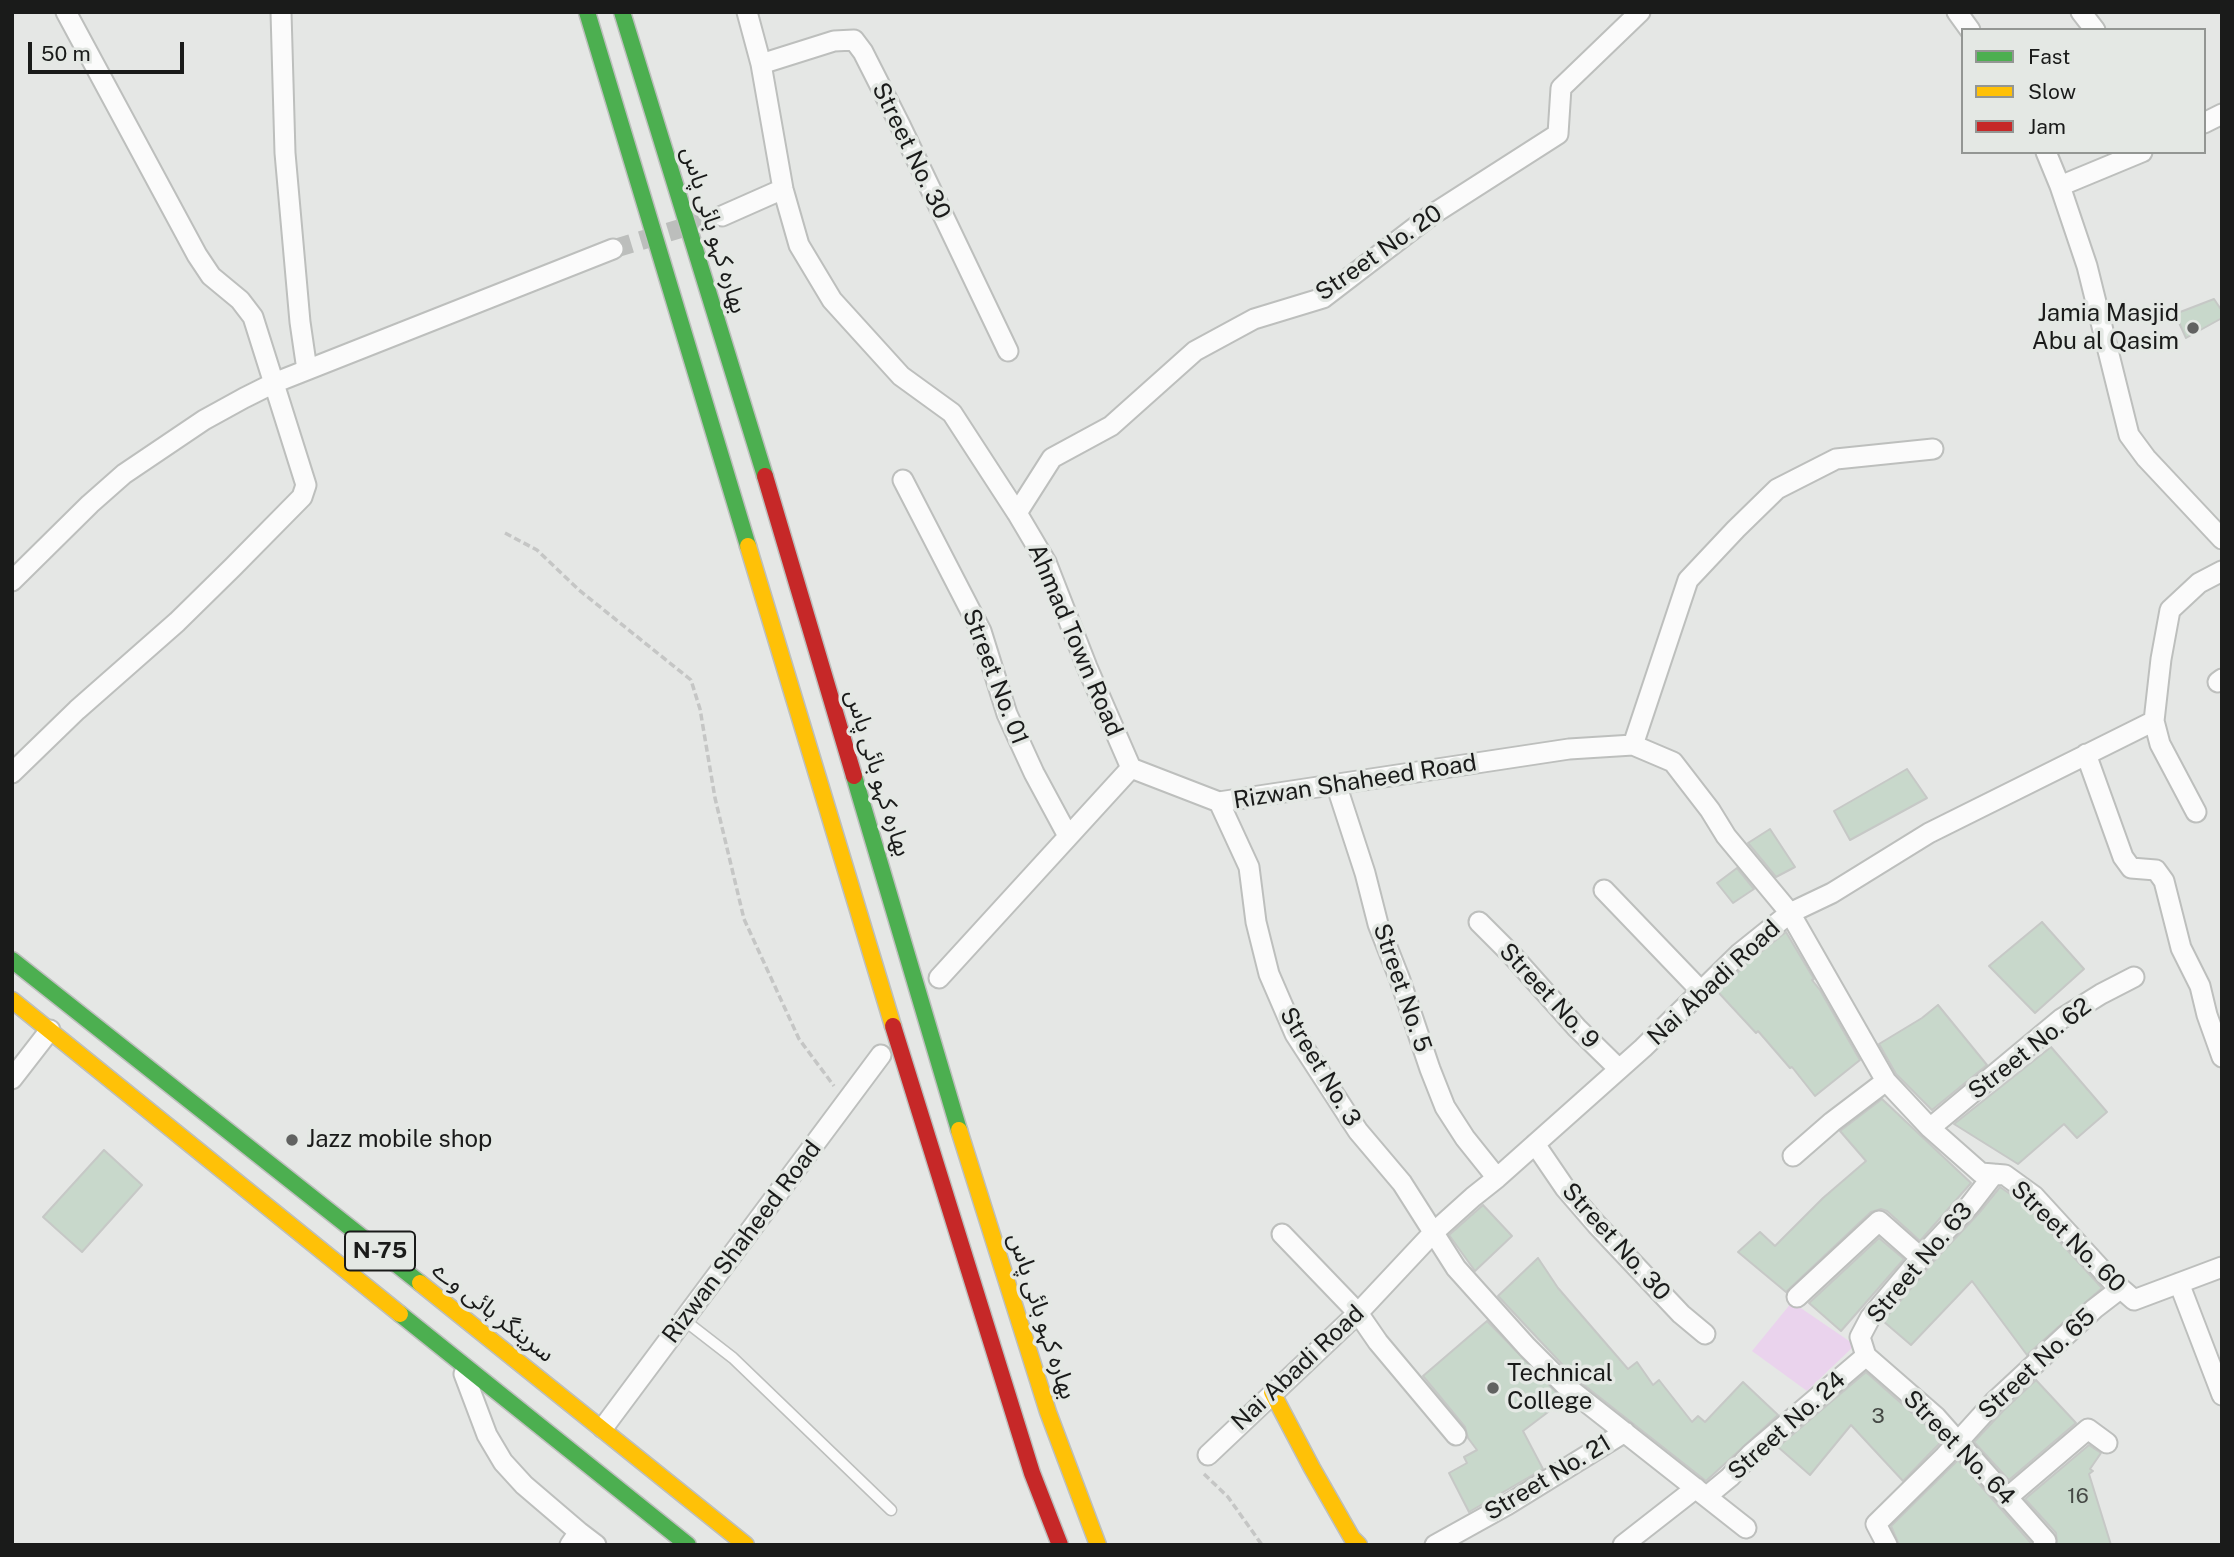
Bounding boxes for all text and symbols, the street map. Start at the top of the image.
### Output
scale bar [32,28,187,72]
legend [1961,28,2206,154]
text: 50 m [41,41,91,66]
text: Fast [2028,44,2070,69]
street label: Street No. 30 [866,78,956,224]
text: Slow [2028,79,2076,104]
text: Jam [2028,114,2066,139]
street label: بھارہ کہو بائی پاس [675,143,753,317]
street label: Street No. 20 [1310,199,1448,307]
place label: Jamia Masjid Abu al Qasim [2032,300,2179,356]
marker: Jamia Masjid Abu al Qasim [2185,320,2201,336]
street label: Ahmad Town Road [1021,539,1129,741]
street label: Street No. 01 [956,605,1034,749]
street label: بھارہ کہو بائی پاس [839,686,917,860]
street label: Rizwan Shaheed Road [1231,749,1479,815]
street label: Nai Abadi Road [1642,914,1786,1052]
street label: Street No. 5 [1367,920,1437,1056]
street label: Street No. 9 [1493,937,1605,1055]
street label: Street No. 62 [1963,992,2097,1106]
street label: Street No. 3 [1273,1002,1367,1132]
place label: Jazz mobile shop [306,1126,492,1154]
marker: Jazz mobile shop [284,1132,300,1148]
street label: Rizwan Shaheed Road [657,1135,827,1349]
street label: Street No. 60 [2005,1175,2131,1299]
street label: Street No. 30 [1556,1177,1676,1307]
street label: Street No. 63 [1861,1197,1979,1329]
street label: بھارہ کہو بائی پاس [1002,1229,1082,1403]
road number: N-75 [345,1232,415,1270]
street label: سرینگر ہائی وے [426,1255,560,1369]
street label: Nai Abadi Road [1226,1299,1370,1437]
street label: Street No. 65 [1973,1303,2101,1425]
place label: Technical College [1507,1360,1613,1416]
street label: Street No. 24 [1722,1366,1852,1486]
marker: Technical College [1485,1380,1501,1396]
street label: Street No. 64 [1897,1385,2021,1511]
house number: 3 [1871,1404,1885,1430]
street label: Street No. 21 [1479,1429,1617,1527]
house number: 16 [2067,1484,2089,1510]

